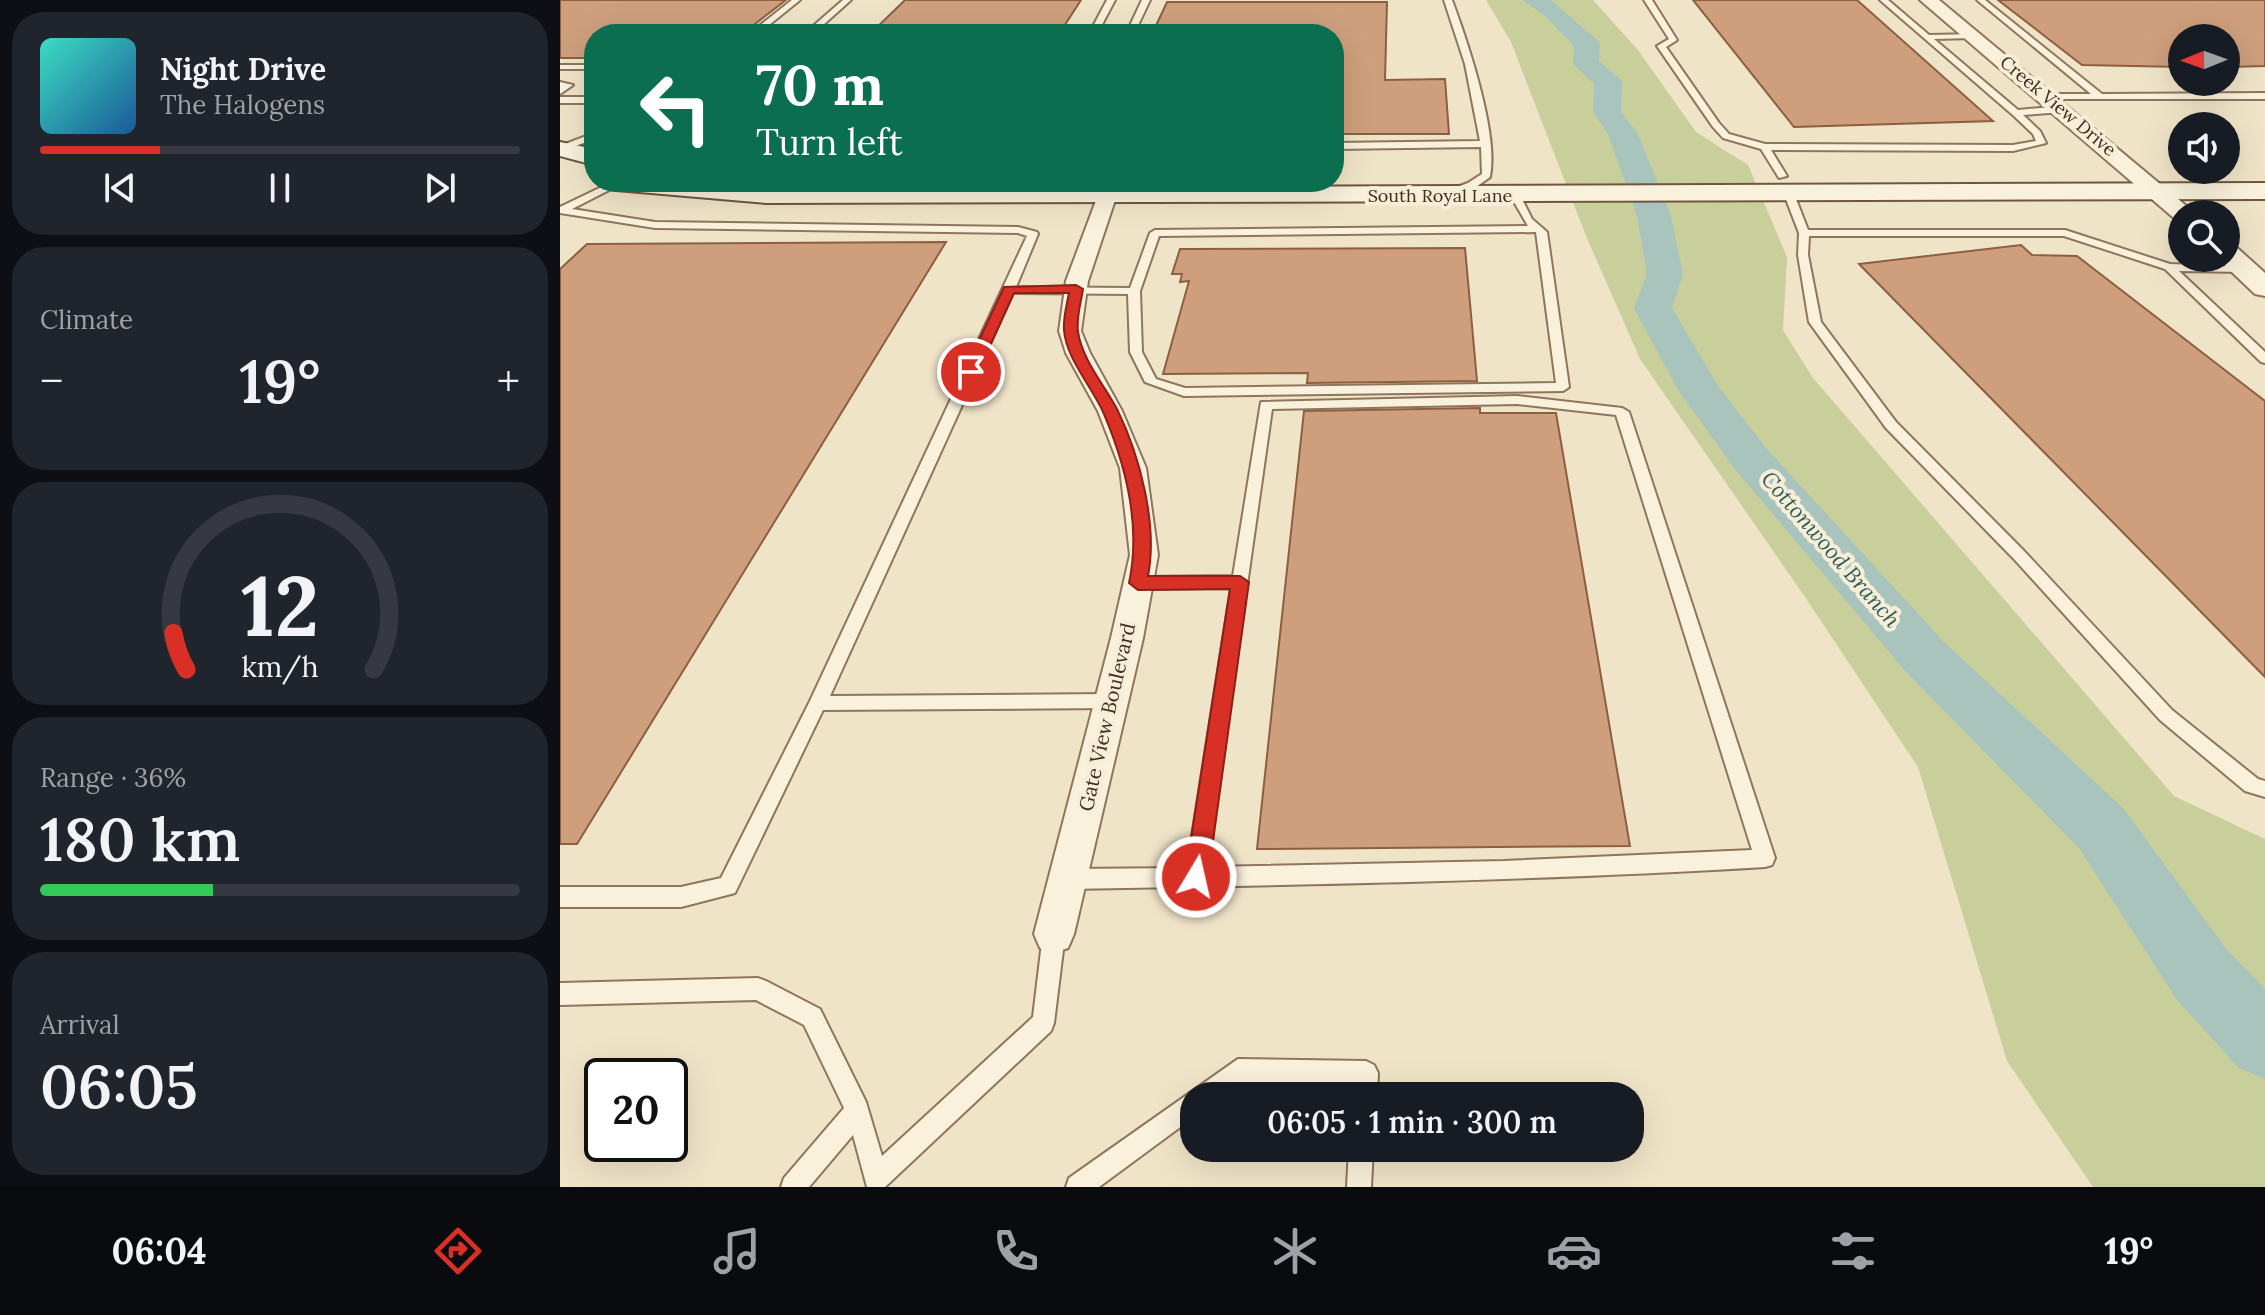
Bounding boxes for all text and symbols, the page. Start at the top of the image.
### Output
north arrow [2168,24,2240,96]
map controls [2168,24,2240,272]
text: 70 m [756,49,884,120]
text: Night Drive [160,50,326,88]
street label: Creek View Drive [1996,50,2121,161]
icon: left [624,56,728,160]
text: The Halogens [160,88,325,121]
button: sound [2168,112,2240,184]
text: Turn left [756,119,903,165]
icon: previous [98,166,142,210]
icon: pause [258,166,302,210]
icon: next [418,166,462,210]
street label: South Royal Lane [1368,184,1513,207]
button: search [2168,200,2240,272]
text: Climate [40,303,133,336]
pin [937,338,1005,406]
text: 19° [239,343,321,419]
icon: arrive [949,350,993,394]
text: − [40,353,63,409]
text: + [497,353,520,409]
water label: Cottonwood Branch [1755,465,1907,633]
text: 12 [241,551,319,658]
street label: Gate View Boulevard [1073,620,1140,814]
text: km/h [241,648,319,685]
text: Range · 36% [40,761,186,794]
text: 180 km [40,801,240,877]
position arrow [1154,835,1238,919]
text: Arrival [40,1008,119,1041]
text: 06:05 [40,1048,198,1124]
speed limit sign: 20 [584,1058,688,1162]
text: 06:05 · 1 min · 300 m [1267,1103,1557,1141]
icon: directions [430,1223,486,1279]
icon: music [709,1223,765,1279]
icon: phone [988,1223,1044,1279]
icon: climate [1267,1223,1323,1279]
icon: car [1546,1223,1602,1279]
icon: filters [1825,1223,1881,1279]
text: 06:04 [112,1228,207,1274]
text: 19° [2104,1228,2153,1274]

